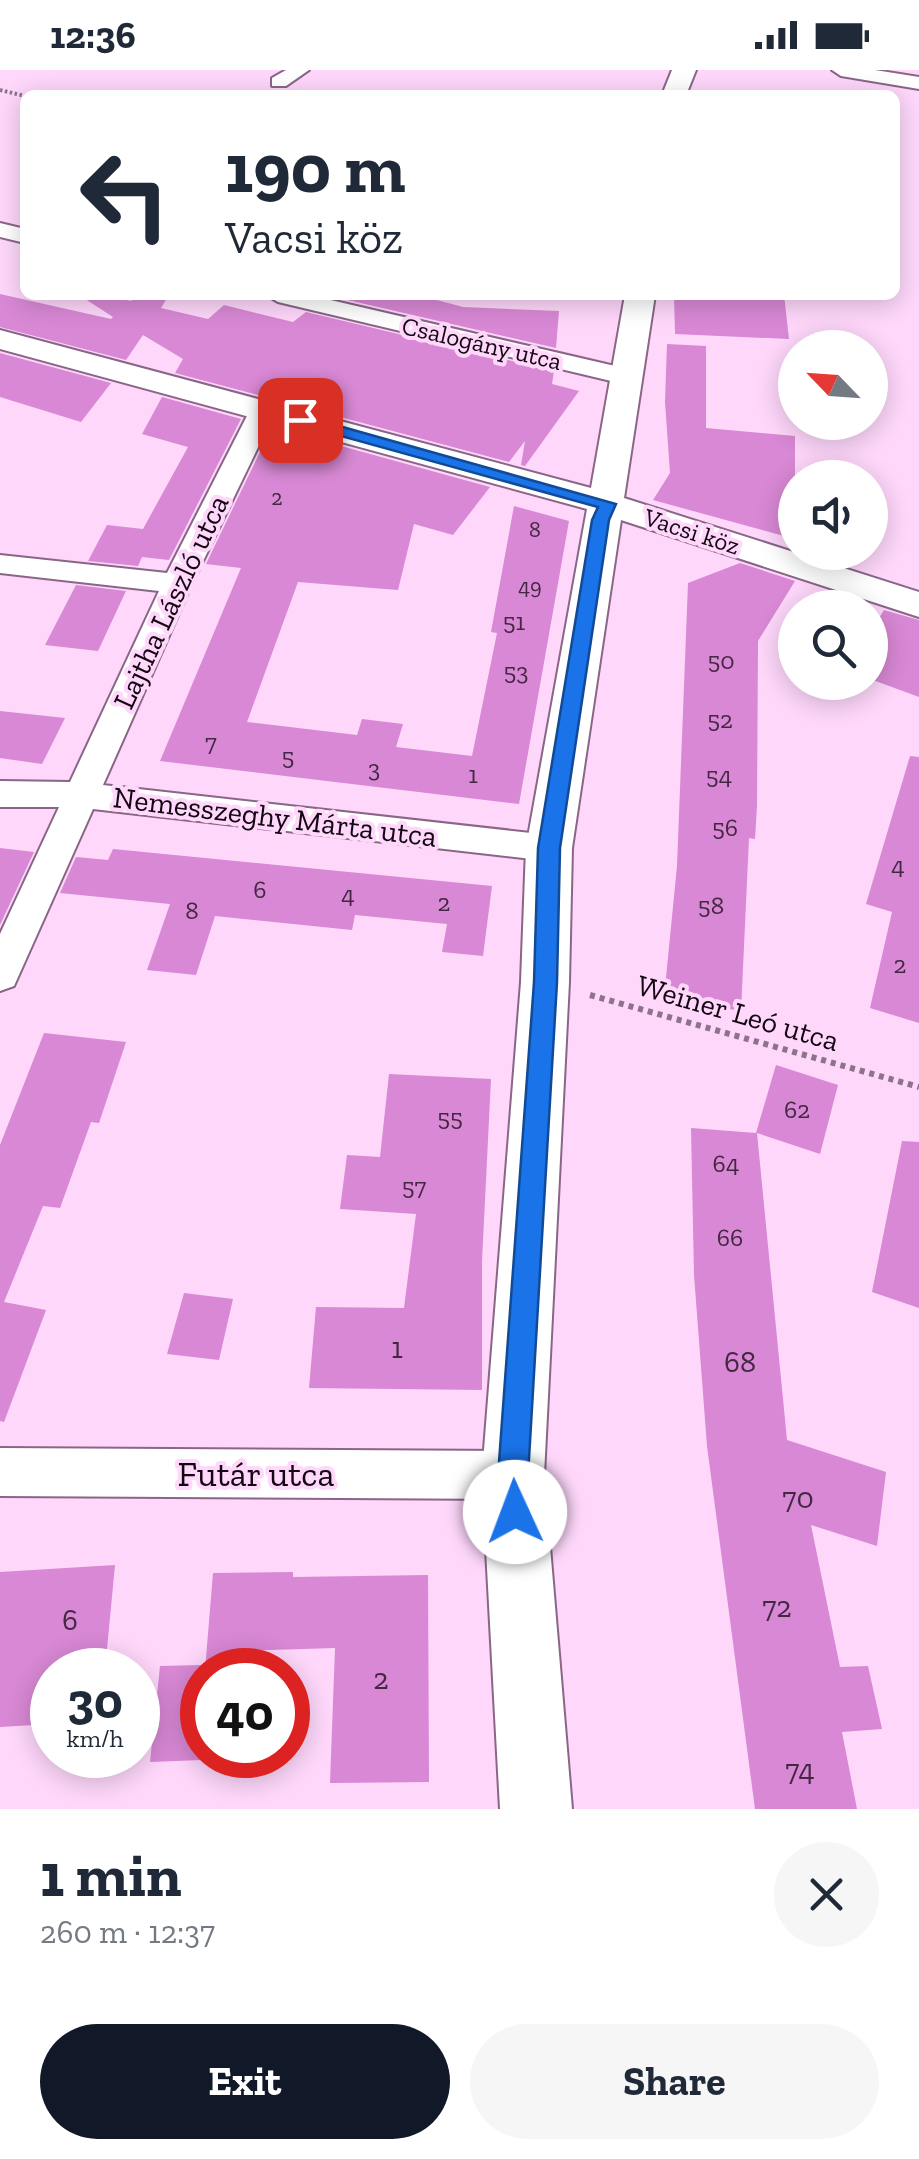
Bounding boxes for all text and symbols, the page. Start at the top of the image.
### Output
text: 12:36 [50,12,136,58]
text: 190 m [225,126,405,210]
icon: left [60,130,190,260]
text: Vacsi köz [225,211,403,265]
street label: Csalogány utca [399,310,565,376]
north arrow [778,330,888,440]
map controls [778,330,888,700]
pin [258,378,343,463]
icon: arrive [273,393,328,448]
button: sound [778,460,888,570]
house number: 2 [271,484,283,511]
street label: Lajtha László utca [106,489,236,715]
street label: Vacsi köz [639,501,744,561]
house number: 8 [529,516,541,543]
house number: 49 [518,573,542,600]
button: search [778,590,888,700]
house number: 51 [503,606,526,636]
house number: 50 [707,645,735,675]
house number: 53 [503,656,529,686]
house number: 52 [707,704,733,734]
house number: 7 [205,727,217,757]
house number: 5 [282,741,294,771]
house number: 3 [368,753,380,783]
house number: 1 [468,759,478,789]
house number: 54 [706,760,732,790]
street label: Nemesszeghy Márta utca [111,779,439,855]
house number: 56 [712,812,738,842]
house number: 4 [891,850,905,880]
house number: 6 [253,874,267,904]
house number: 4 [341,879,355,909]
house number: 2 [438,887,450,917]
house number: 58 [698,890,724,920]
house number: 8 [185,895,199,925]
house number: 2 [894,949,906,979]
street label: Weiner Leó utca [633,967,843,1059]
house number: 62 [784,1094,810,1124]
house number: 55 [437,1102,463,1132]
house number: 64 [713,1148,739,1178]
house number: 57 [402,1171,427,1201]
house number: 66 [717,1222,743,1252]
house number: 1 [391,1330,403,1366]
house number: 68 [724,1344,756,1380]
street label: Futár utca [178,1453,335,1495]
position arrow [463,1460,567,1564]
house number: 70 [782,1480,814,1516]
house number: 72 [762,1589,792,1625]
house number: 6 [62,1602,78,1638]
speed limit sign: 40 [180,1648,310,1778]
house number: 2 [373,1661,389,1697]
text: 30 [67,1671,123,1731]
text: km/h [66,1723,124,1753]
house number: 74 [785,1752,815,1788]
text: 1 min [40,1839,182,1911]
button: close [774,1842,879,1947]
text: 260 m · 12:37 [40,1913,215,1951]
button: Exit [40,2024,450,2139]
button: Share [470,2024,879,2139]

